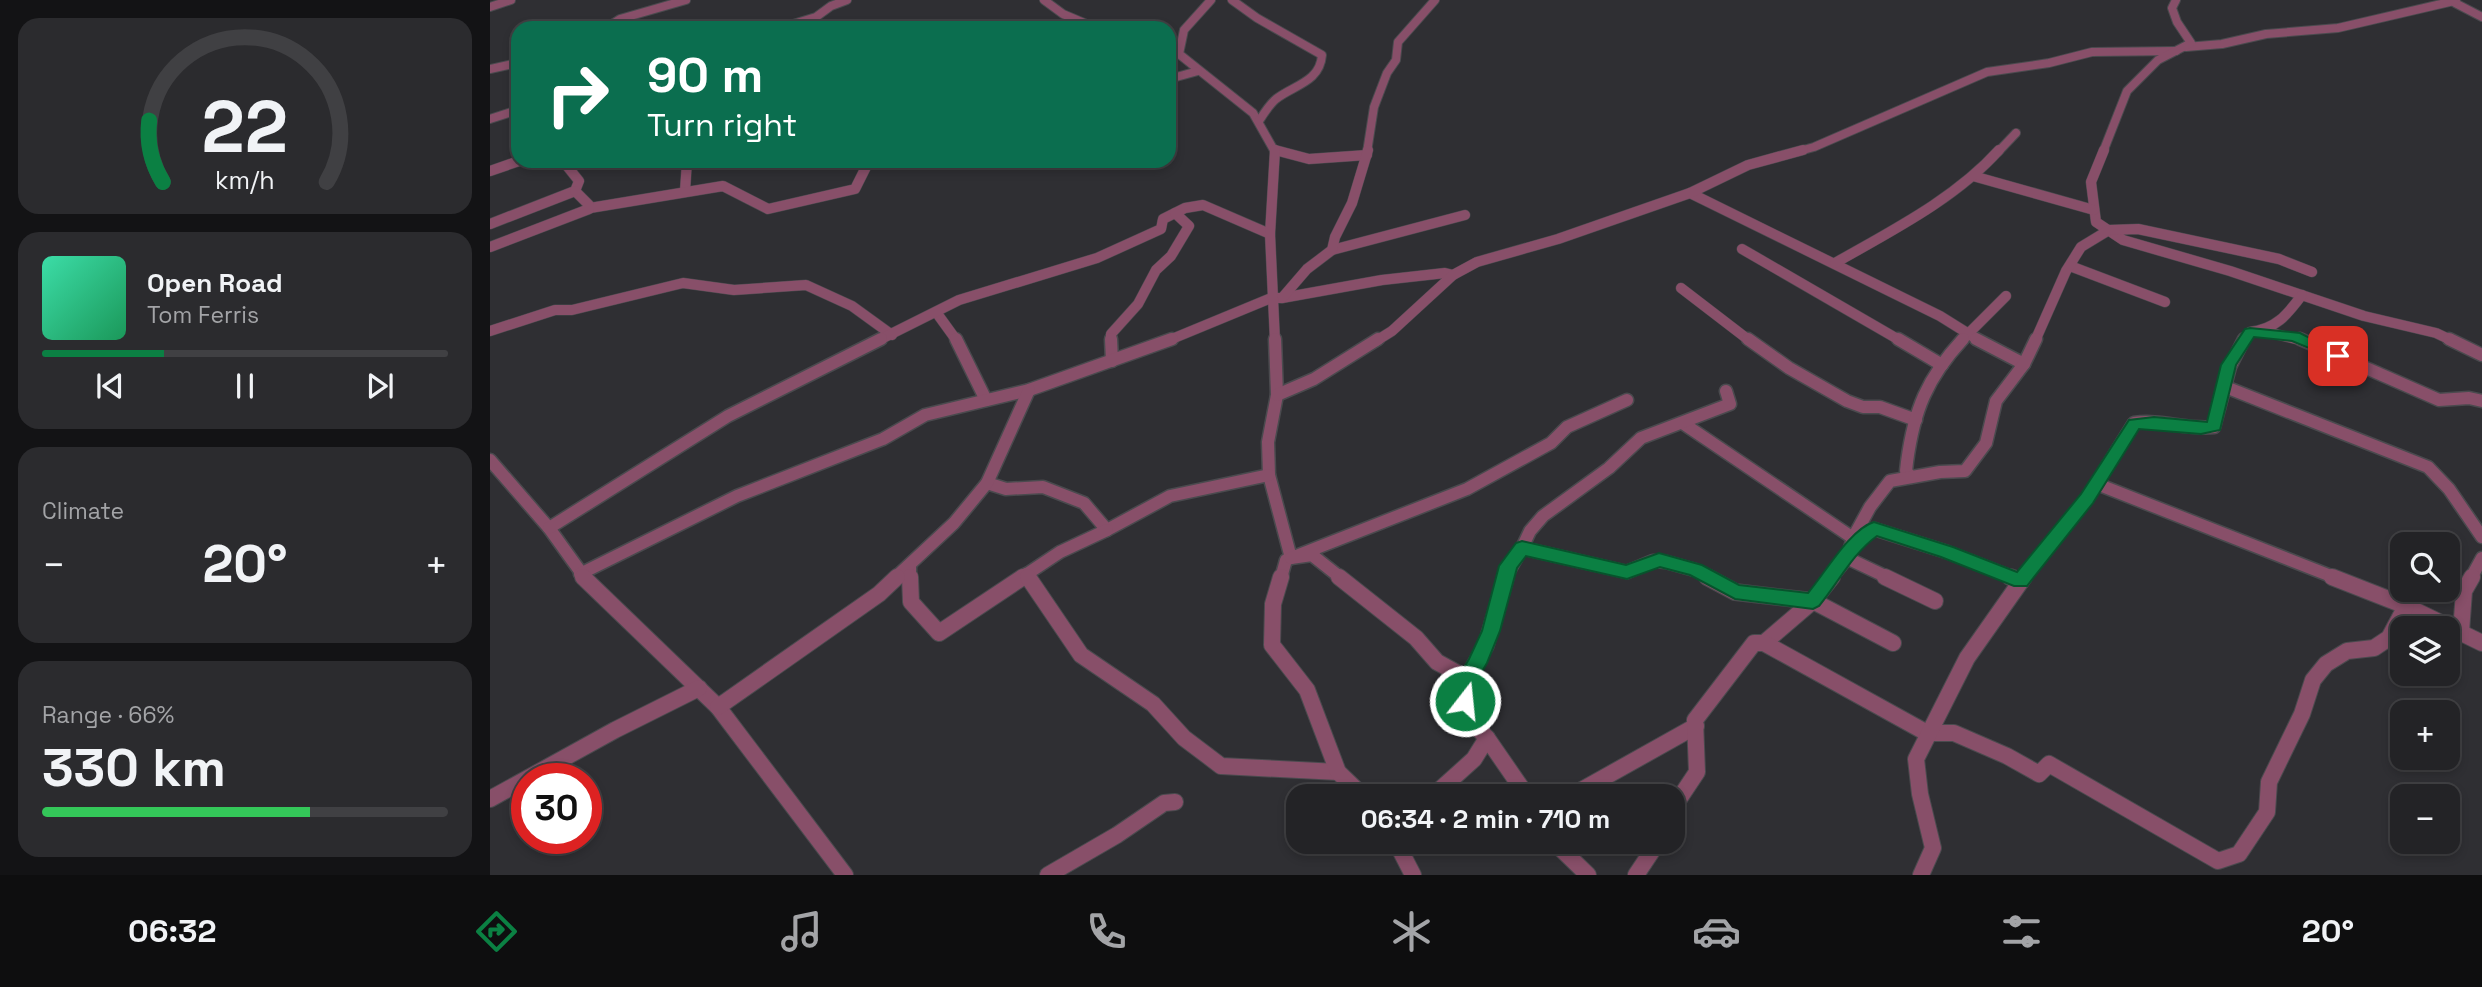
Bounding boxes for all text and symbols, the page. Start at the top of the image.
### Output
text: 90 m [647,44,763,106]
icon: right [532,49,623,140]
text: 22 [202,81,288,174]
text: Turn right [647,105,797,145]
text: km/h [215,164,275,196]
text: Open Road [147,266,283,300]
text: Tom Ferris [147,300,259,330]
pin [2308,326,2368,386]
icon: arrive [2319,337,2357,375]
icon: previous [91,367,129,405]
icon: pause [226,367,264,405]
icon: next [361,367,399,405]
text: Climate [42,496,124,526]
text: 20° [202,531,288,597]
map controls [2390,532,2460,854]
button: search [2390,532,2460,602]
text: − [42,541,66,589]
text: + [424,541,448,589]
button: layers [2390,616,2460,686]
position arrow [1428,664,1502,738]
text: Range · 66% [42,700,174,730]
button: + [2390,700,2460,770]
text: 330 km [42,735,226,801]
speed limit sign: 30 [511,763,602,854]
button: − [2390,784,2460,854]
text: 06:34 · 2 min · 710 m [1361,802,1610,836]
icon: directions [472,907,521,956]
icon: music [777,907,826,956]
icon: phone [1082,907,1131,956]
icon: climate [1387,907,1436,956]
icon: car [1692,907,1741,956]
icon: filters [1997,907,2046,956]
text: 06:32 [128,911,216,951]
text: 20° [2302,911,2354,951]

